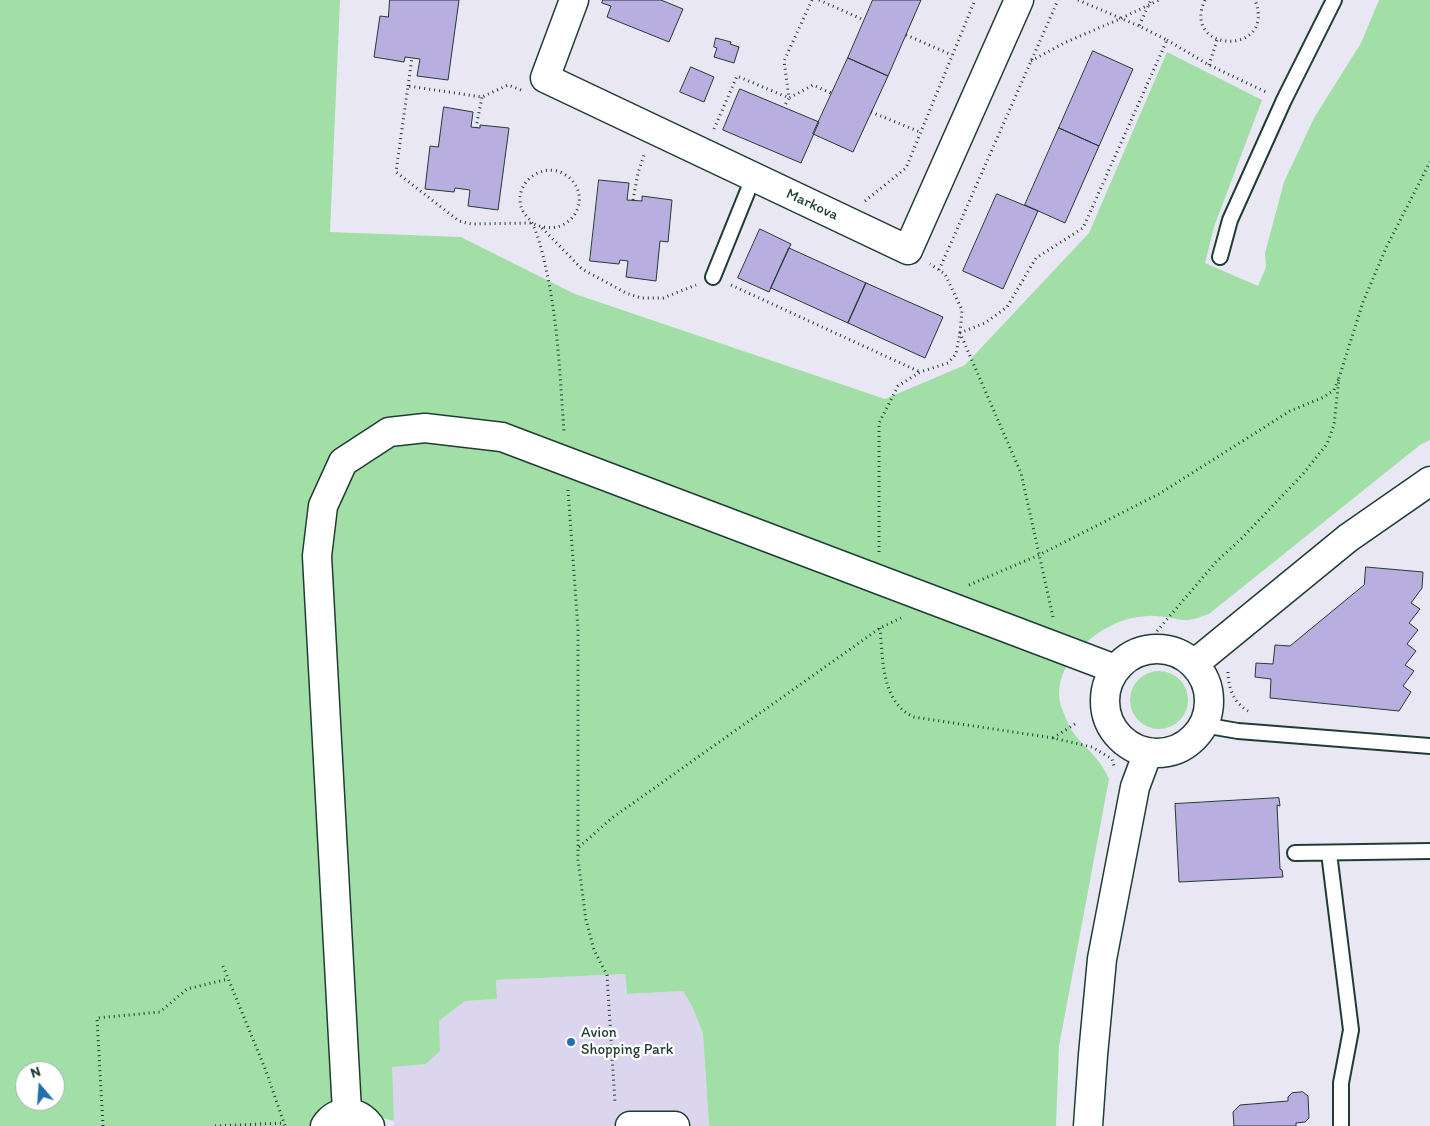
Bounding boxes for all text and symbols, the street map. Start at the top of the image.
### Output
street label: Markova [783,185,841,225]
place label: Avion Shopping Park [581,1024,673,1059]
marker: Avion Shopping Park [565,1036,577,1048]
north arrow [15,1061,65,1111]
text: N [28,1063,43,1082]

